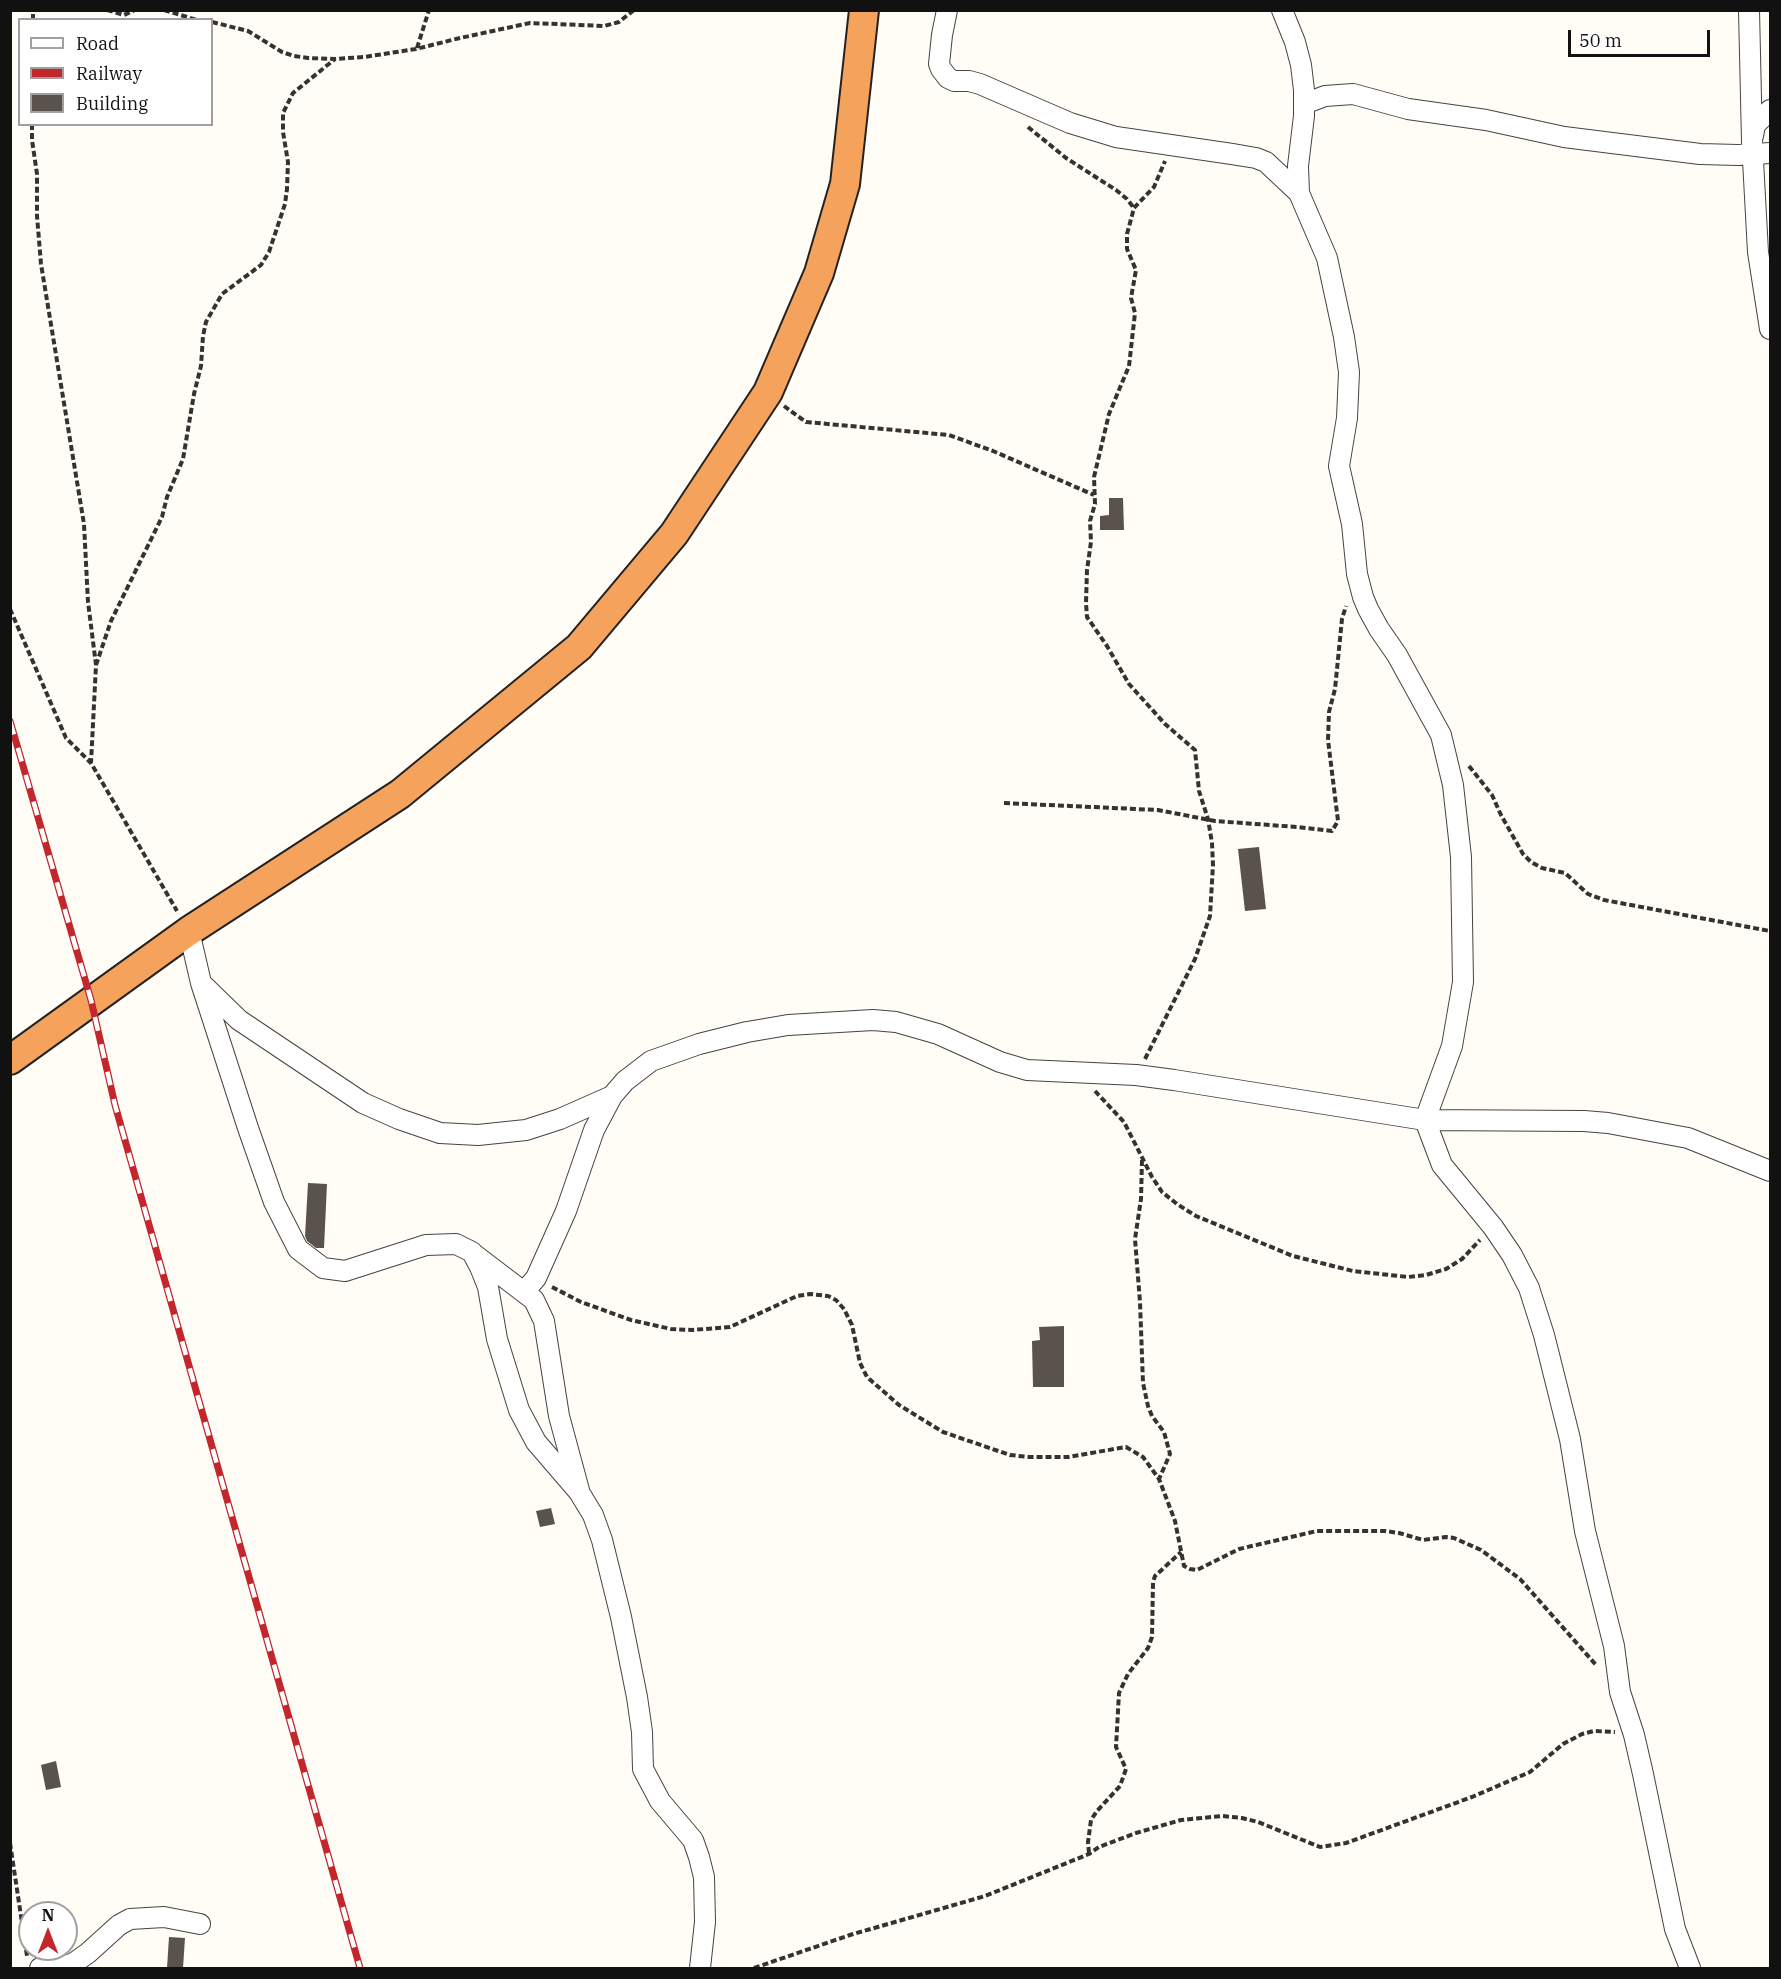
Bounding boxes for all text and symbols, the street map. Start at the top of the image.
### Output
legend [18,18,213,126]
scale bar [1571,18,1714,56]
text: 50 m [1579,29,1622,52]
text: Road [76,32,119,55]
text: Railway [76,62,142,85]
text: Building [76,92,148,115]
north arrow [18,1901,78,1961]
text: N [42,1905,54,1925]

